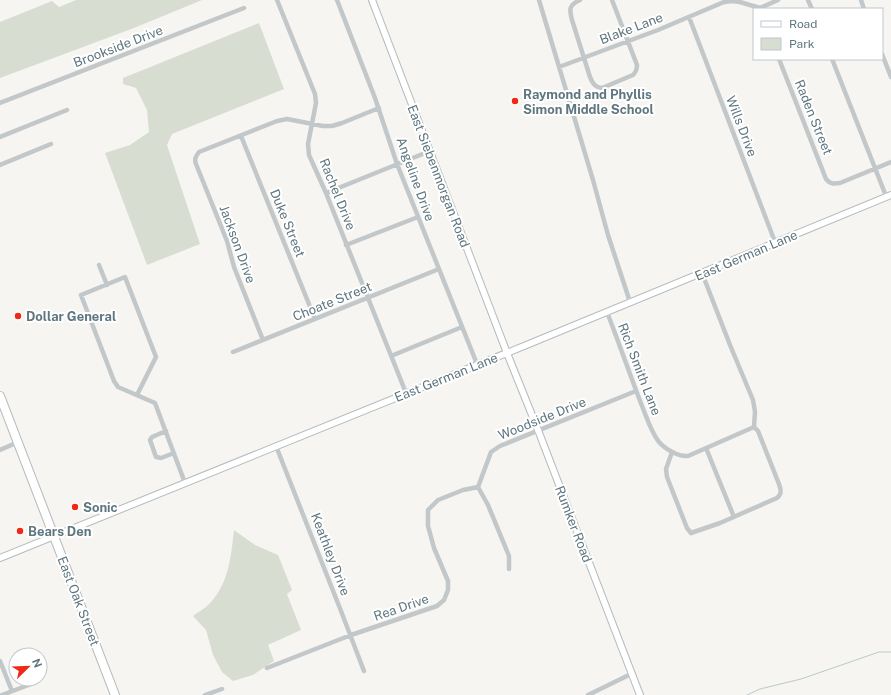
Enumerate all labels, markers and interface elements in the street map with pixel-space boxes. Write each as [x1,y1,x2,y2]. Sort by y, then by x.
legend [753,8,883,60]
street label: Blake Lane [597,10,665,47]
text: Road [789,17,817,31]
street label: Brookside Drive [71,23,165,70]
text: Park [789,37,815,51]
street label: Raden Street [792,77,835,157]
place label: Raymond and Phyllis Simon Middle School [523,87,654,117]
street label: Wills Drive [723,94,760,159]
marker: Raymond and Phyllis Simon Middle School [510,96,520,106]
street label: East Siebenmorgan Road [404,103,473,250]
street label: Angeline Drive [393,135,438,223]
street label: Rachel Drive [316,156,359,232]
street label: Duke Street [267,187,308,259]
street label: Jackson Drive [216,203,259,285]
street label: East German Lane [693,227,800,284]
street label: Choate Street [290,279,374,324]
place label: Dollar General [26,309,116,324]
marker: Dollar General [13,311,23,321]
street label: Rich Smith Lane [615,321,664,418]
street label: East German Lane [392,350,500,405]
street label: Woodside Drive [496,394,588,443]
street label: Rumker Road [552,484,595,565]
place label: Sonic [83,500,118,515]
marker: Sonic [70,502,80,512]
street label: Keathley Drive [308,511,353,598]
place label: Bears Den [28,524,91,539]
marker: Bears Den [15,526,25,536]
street label: East Oak Street [55,554,103,648]
street label: Rea Drive [372,591,431,624]
north arrow [8,647,48,687]
text: N [30,657,44,669]

